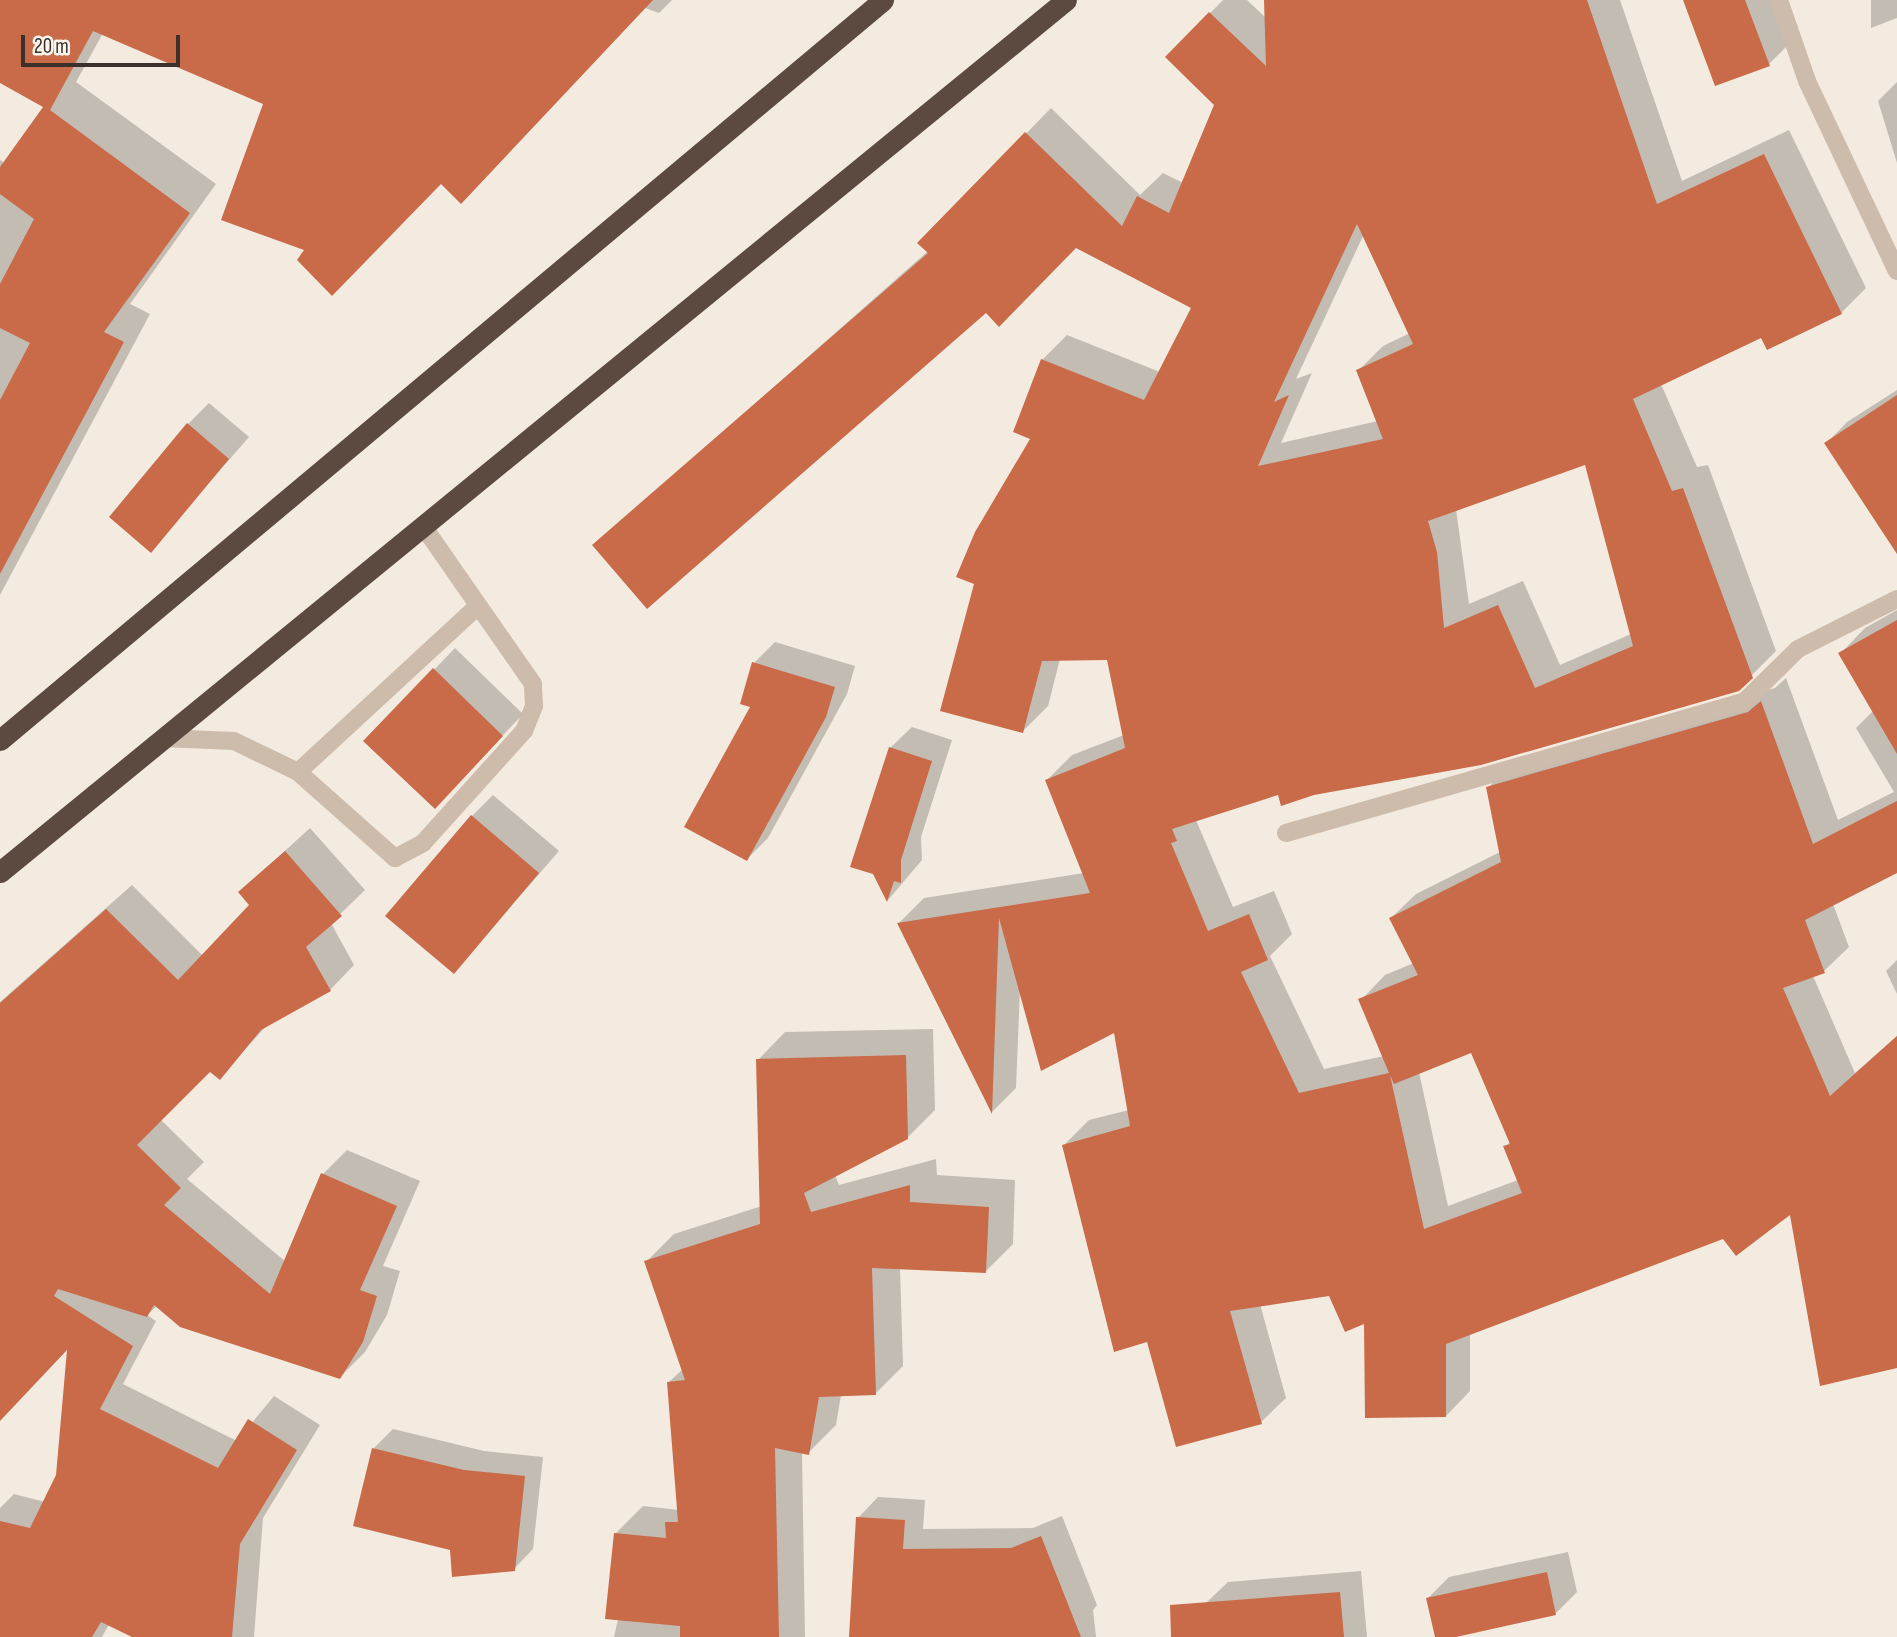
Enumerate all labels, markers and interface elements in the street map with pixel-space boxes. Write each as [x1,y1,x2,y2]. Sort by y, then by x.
scale bar [24,21,184,65]
text: 20 m [34,34,69,59]

